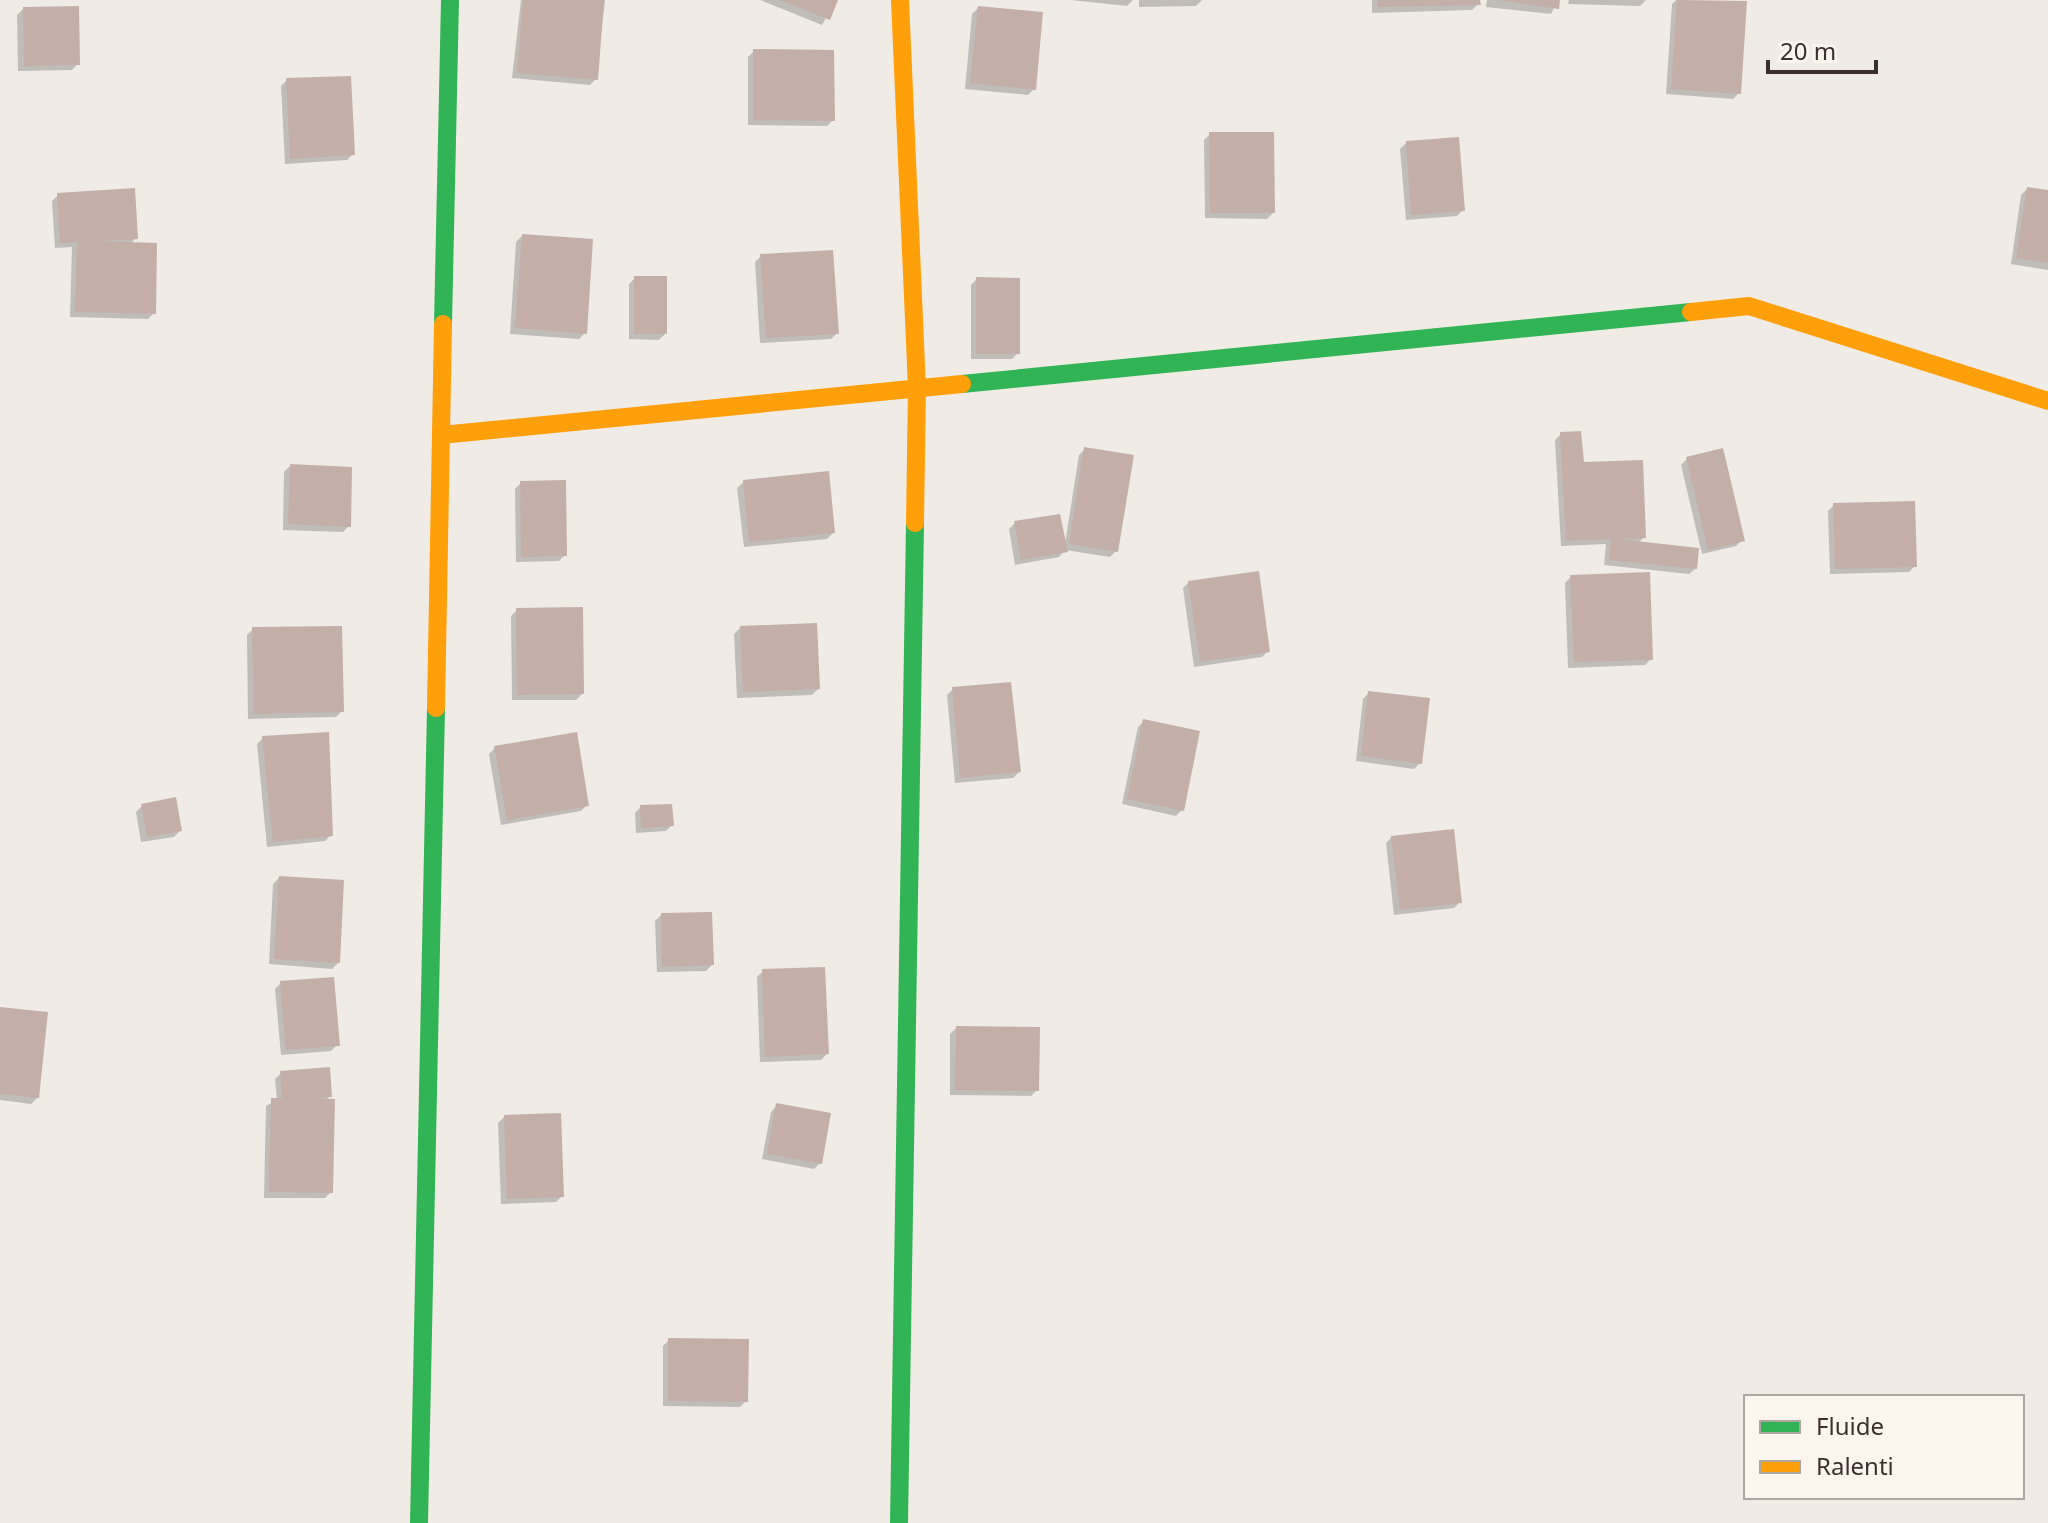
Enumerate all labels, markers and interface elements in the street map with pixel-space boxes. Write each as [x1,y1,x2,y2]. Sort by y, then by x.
scale bar [1768,24,1876,74]
text: 20 m [1780,34,1836,67]
legend [1744,1395,2024,1499]
text: Fluide [1816,1409,1884,1442]
text: Ralenti [1816,1449,1894,1482]

